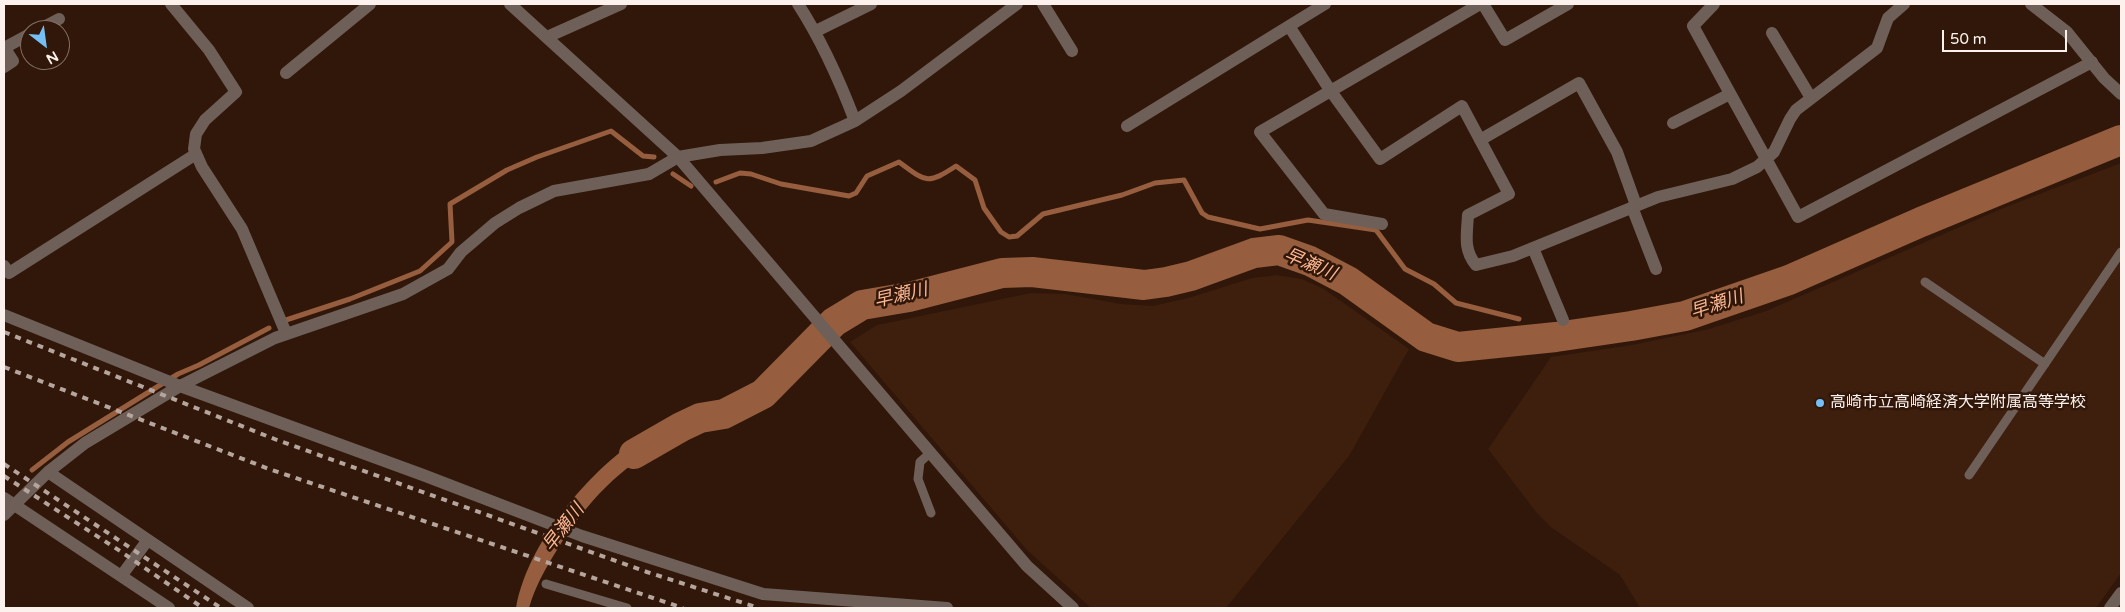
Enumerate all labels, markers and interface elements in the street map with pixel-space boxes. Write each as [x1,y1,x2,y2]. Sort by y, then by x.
north arrow [20,20,70,70]
scale bar [1945,20,2070,52]
text: 50 m [1950,30,1987,48]
text: N [43,47,61,68]
water label: 早瀬川 [1281,245,1339,285]
water label: 早瀬川 [872,279,930,313]
water label: 早瀬川 [1688,286,1746,324]
place label: 高崎市立高崎経済大学附属高等学校 [1830,393,2086,413]
marker: 高崎市立高崎経済大学附属高等学校 [1814,397,1826,409]
water label: 早瀬川 [539,500,589,556]

